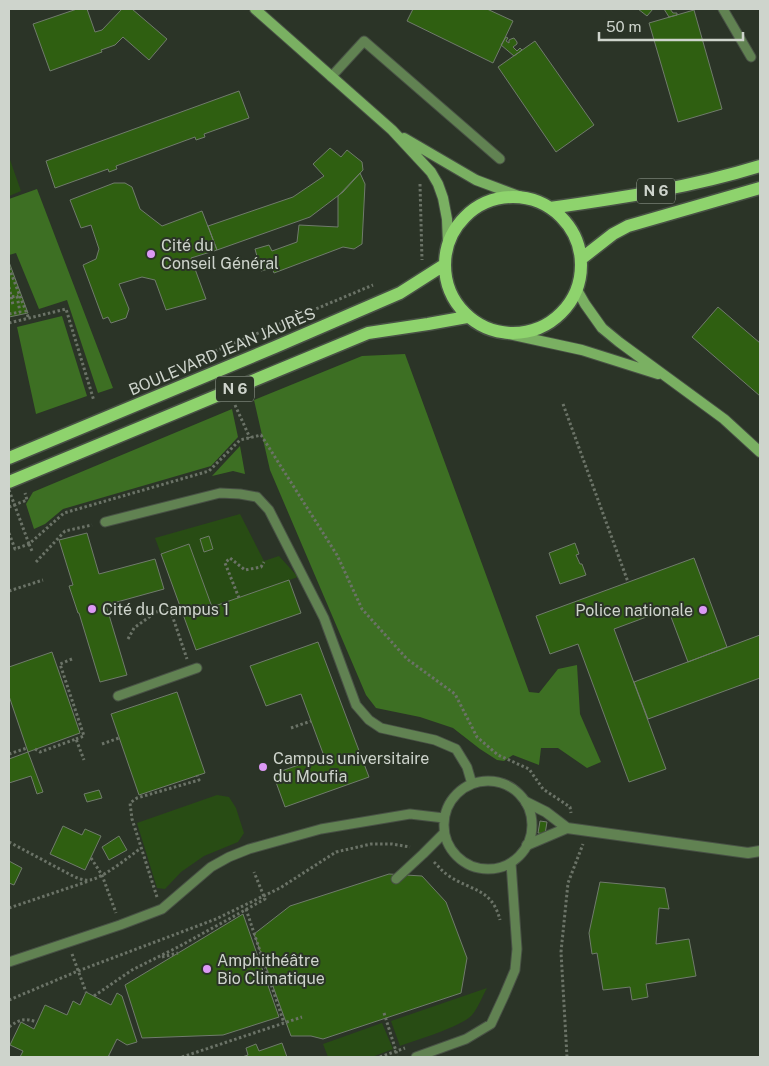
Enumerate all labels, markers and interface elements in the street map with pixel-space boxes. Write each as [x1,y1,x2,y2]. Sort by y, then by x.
scale bar [599,10,743,42]
text: 50 m [606,18,641,35]
road number: N 6 [637,178,675,204]
place label: Cité du Conseil Général [161,236,279,273]
marker: Cité du Conseil Général [145,248,157,260]
street label: BOULEVARD JEAN JAURÈS [125,302,319,400]
road number: N 6 [216,376,254,402]
place label: Cité du Campus 1 [102,600,229,619]
place label: Police nationale [575,601,693,620]
marker: Cité du Campus 1 [86,603,98,615]
marker: Police nationale [697,604,709,616]
place label: Campus universitaire du Moufia [273,749,429,786]
marker: Campus universitaire du Moufia [257,761,269,773]
place label: Amphithéâtre Bio Climatique [217,951,325,988]
marker: Amphithéâtre Bio Climatique [201,963,213,975]

